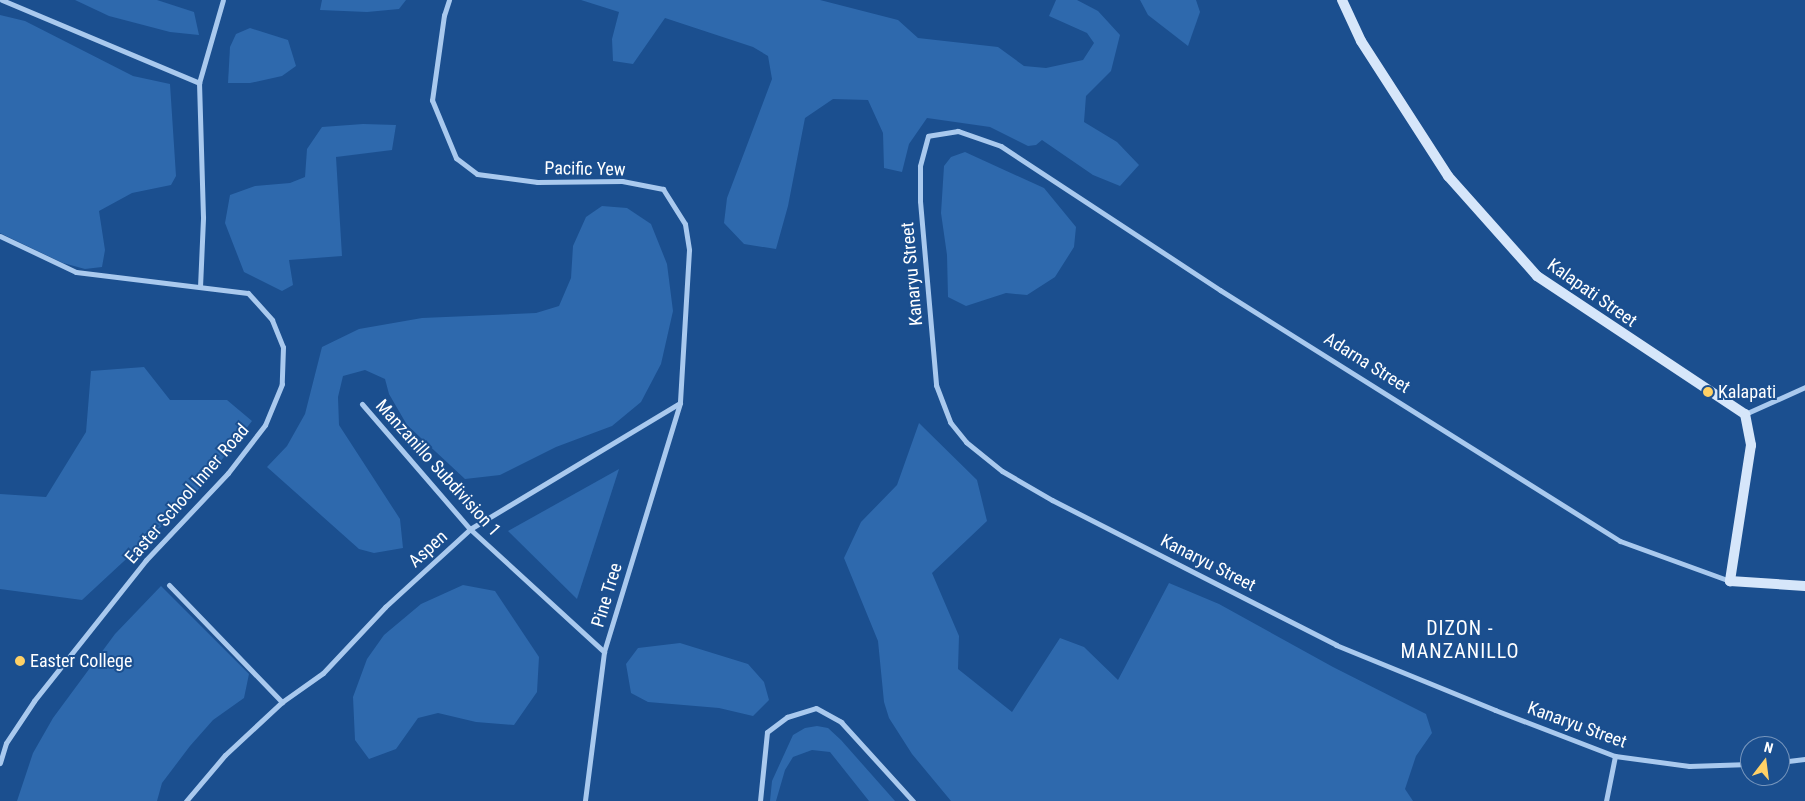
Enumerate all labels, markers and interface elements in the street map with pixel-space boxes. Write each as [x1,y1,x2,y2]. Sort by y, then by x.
street label: Pacific Yew [544,157,626,181]
street label: Kanaryu Street [897,221,927,327]
street label: Kalapati Street [1543,254,1641,332]
street label: Adarna Street [1320,328,1414,398]
place label: Kalapati [1718,381,1776,403]
marker: Kalapati [1702,386,1714,398]
street label: Manzanillo Subdivision 1 [371,395,505,541]
street label: Easter School Inner Road [120,420,254,568]
street label: Aspen [404,526,452,572]
street label: Kanaryu Street [1157,530,1259,596]
street label: Pine Tree [587,560,627,630]
district label: DIZON - MANZANILLO [1399,616,1521,663]
place label: Easter College [30,650,132,672]
marker: Easter College [14,655,26,667]
street label: Kanaryu Street [1524,697,1630,753]
north arrow [1740,736,1790,786]
text: N [1762,739,1775,756]

